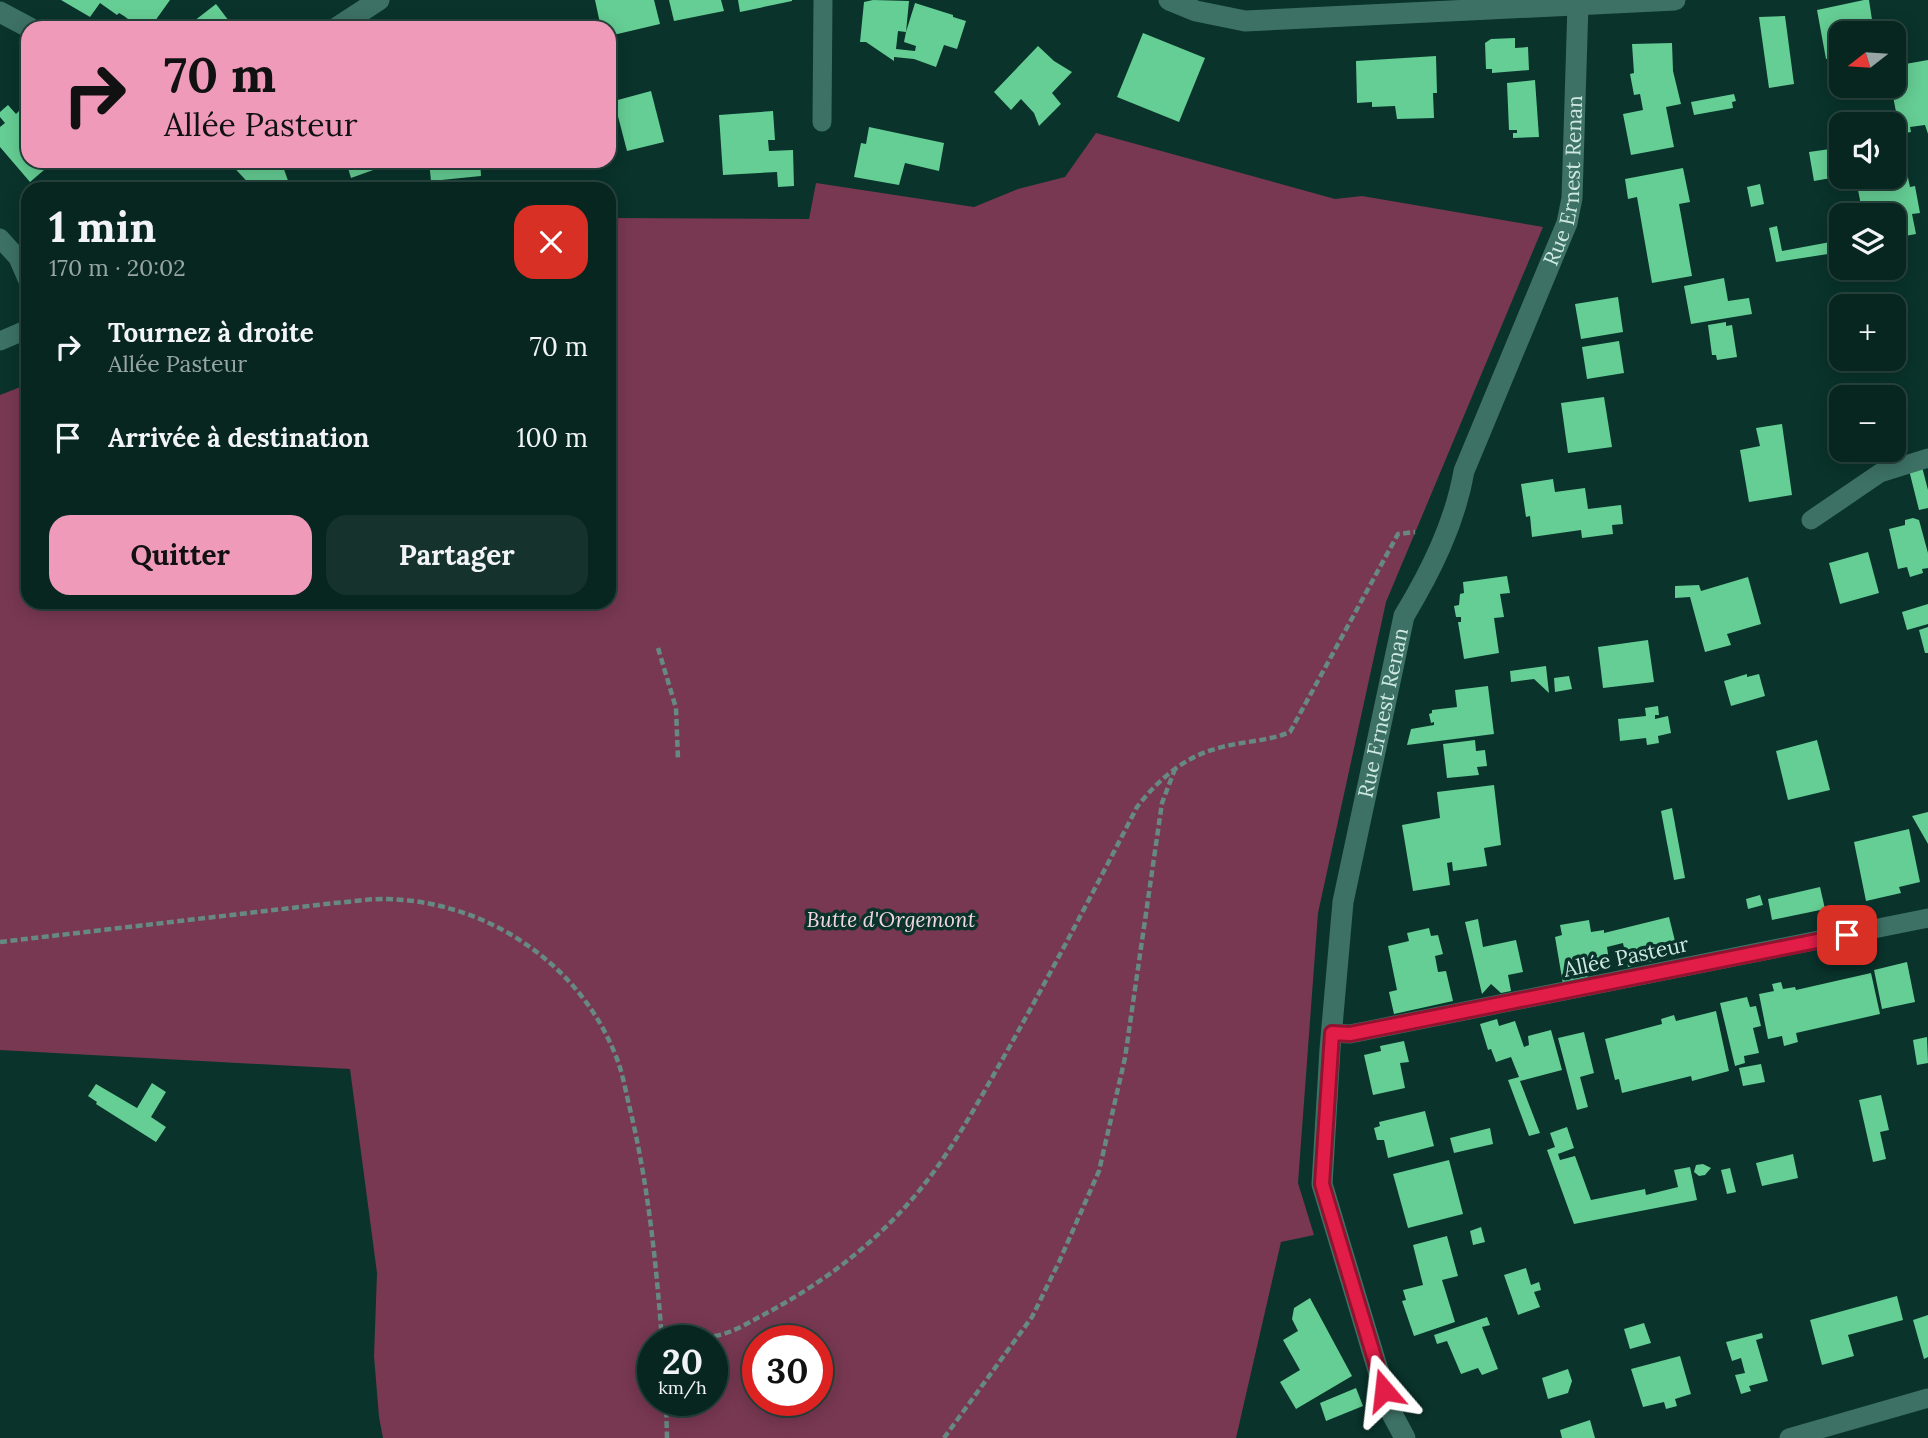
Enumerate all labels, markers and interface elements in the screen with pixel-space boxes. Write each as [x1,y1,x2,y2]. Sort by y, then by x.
north arrow [1829,21,1906,98]
map controls [1829,21,1906,462]
text: 70 m [164,43,276,105]
icon: right [49,49,140,140]
street label: Rue Ernest Renan [1537,95,1588,269]
text: Allée Pasteur [164,104,358,145]
button: sound [1829,112,1906,189]
text: 1 min [49,200,156,254]
button: layers [1829,203,1906,280]
button: close [514,205,588,279]
text: 170 m · 20:02 [49,253,186,282]
button: + [1829,294,1906,371]
text: Tournez à droite [108,316,314,349]
icon: right [49,328,87,366]
text: 70 m [530,330,588,363]
text: Allée Pasteur [108,349,247,378]
button: − [1829,385,1906,462]
icon: arrive [49,419,87,457]
text: Arrivée à destination [108,421,369,454]
text: 100 m [516,421,588,454]
button: Quitter [49,515,312,595]
button: Partager [326,515,588,595]
street label: Rue Ernest Renan [1352,625,1414,800]
pin [1817,905,1877,965]
park label: Butte d'Orgemont [806,906,976,933]
icon: arrive [1828,916,1866,954]
street label: Allée Pasteur [1560,930,1691,983]
speed limit sign: 30 [742,1325,833,1416]
text: 20 [662,1339,703,1384]
position arrow [1347,1353,1421,1427]
text: km/h [658,1376,707,1399]

